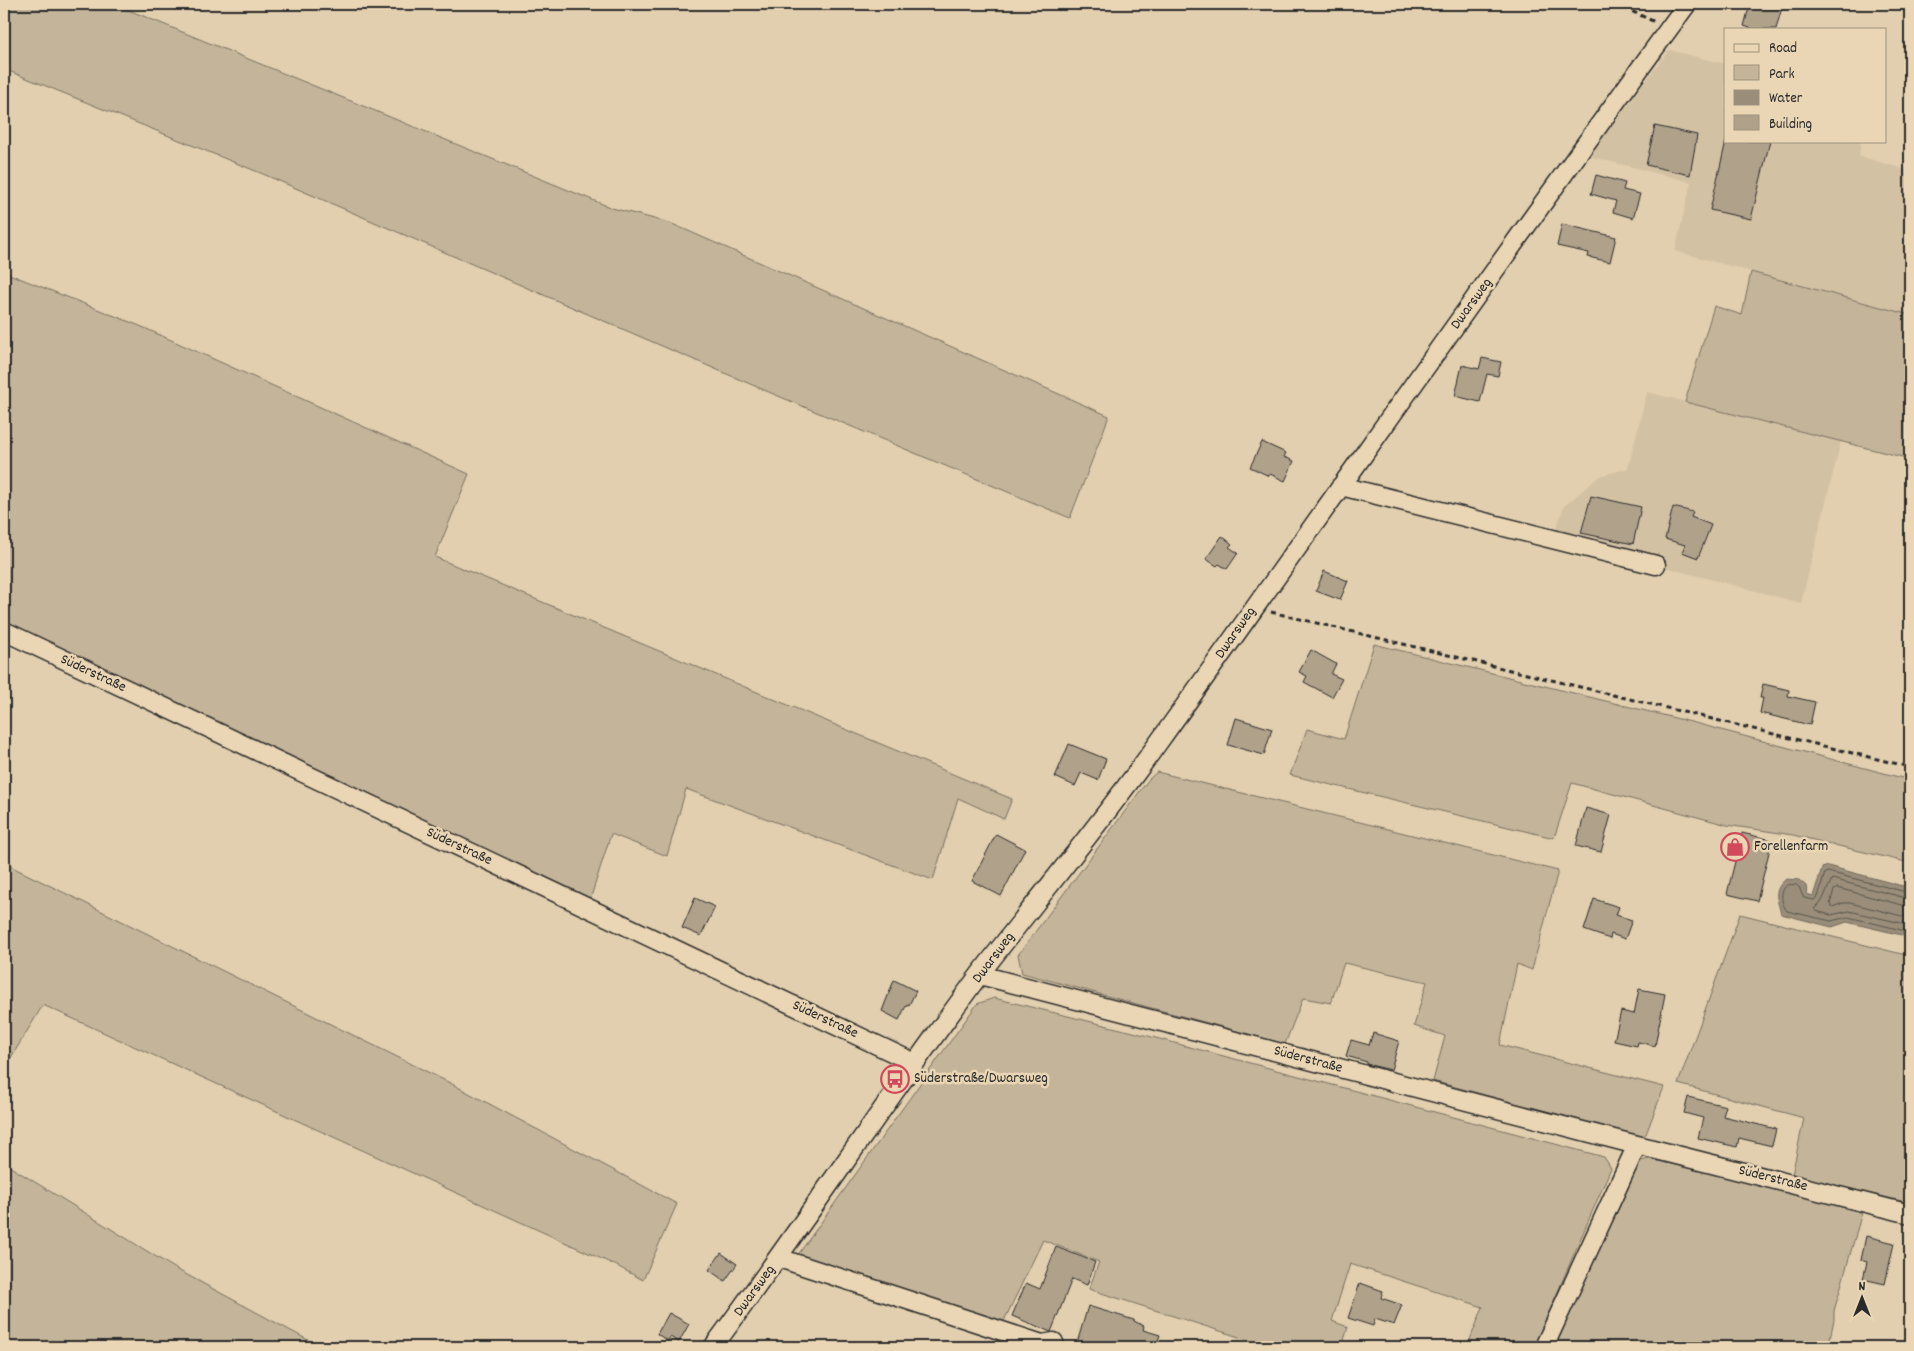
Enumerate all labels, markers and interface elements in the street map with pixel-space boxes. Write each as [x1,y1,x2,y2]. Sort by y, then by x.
legend [1724,28,1886,142]
text: Road [1769,38,1797,60]
text: Park [1769,64,1795,86]
text: Water [1769,88,1803,110]
text: Building [1769,114,1812,136]
street label: Dwarsweg [1446,274,1498,334]
street label: Dwarsweg [1210,602,1262,664]
street label: Süderstraße [56,649,130,699]
street label: Süderstraße [422,822,496,872]
shop icon: Forellenfarm [1720,832,1750,862]
place label: Forellenfarm [1754,836,1828,858]
street label: Dwarsweg [967,928,1021,988]
street label: Süderstraße [788,995,862,1045]
street label: Süderstraße [1271,1040,1345,1080]
bus stop icon: Süderstraße/Dwarsweg [880,1064,910,1094]
place label: Süderstraße/Dwarsweg [914,1068,1048,1090]
street label: Süderstraße [1736,1160,1810,1198]
street label: Dwarsweg [729,1261,781,1321]
north arrow [1836,1274,1886,1324]
text: N [1859,1277,1866,1297]

